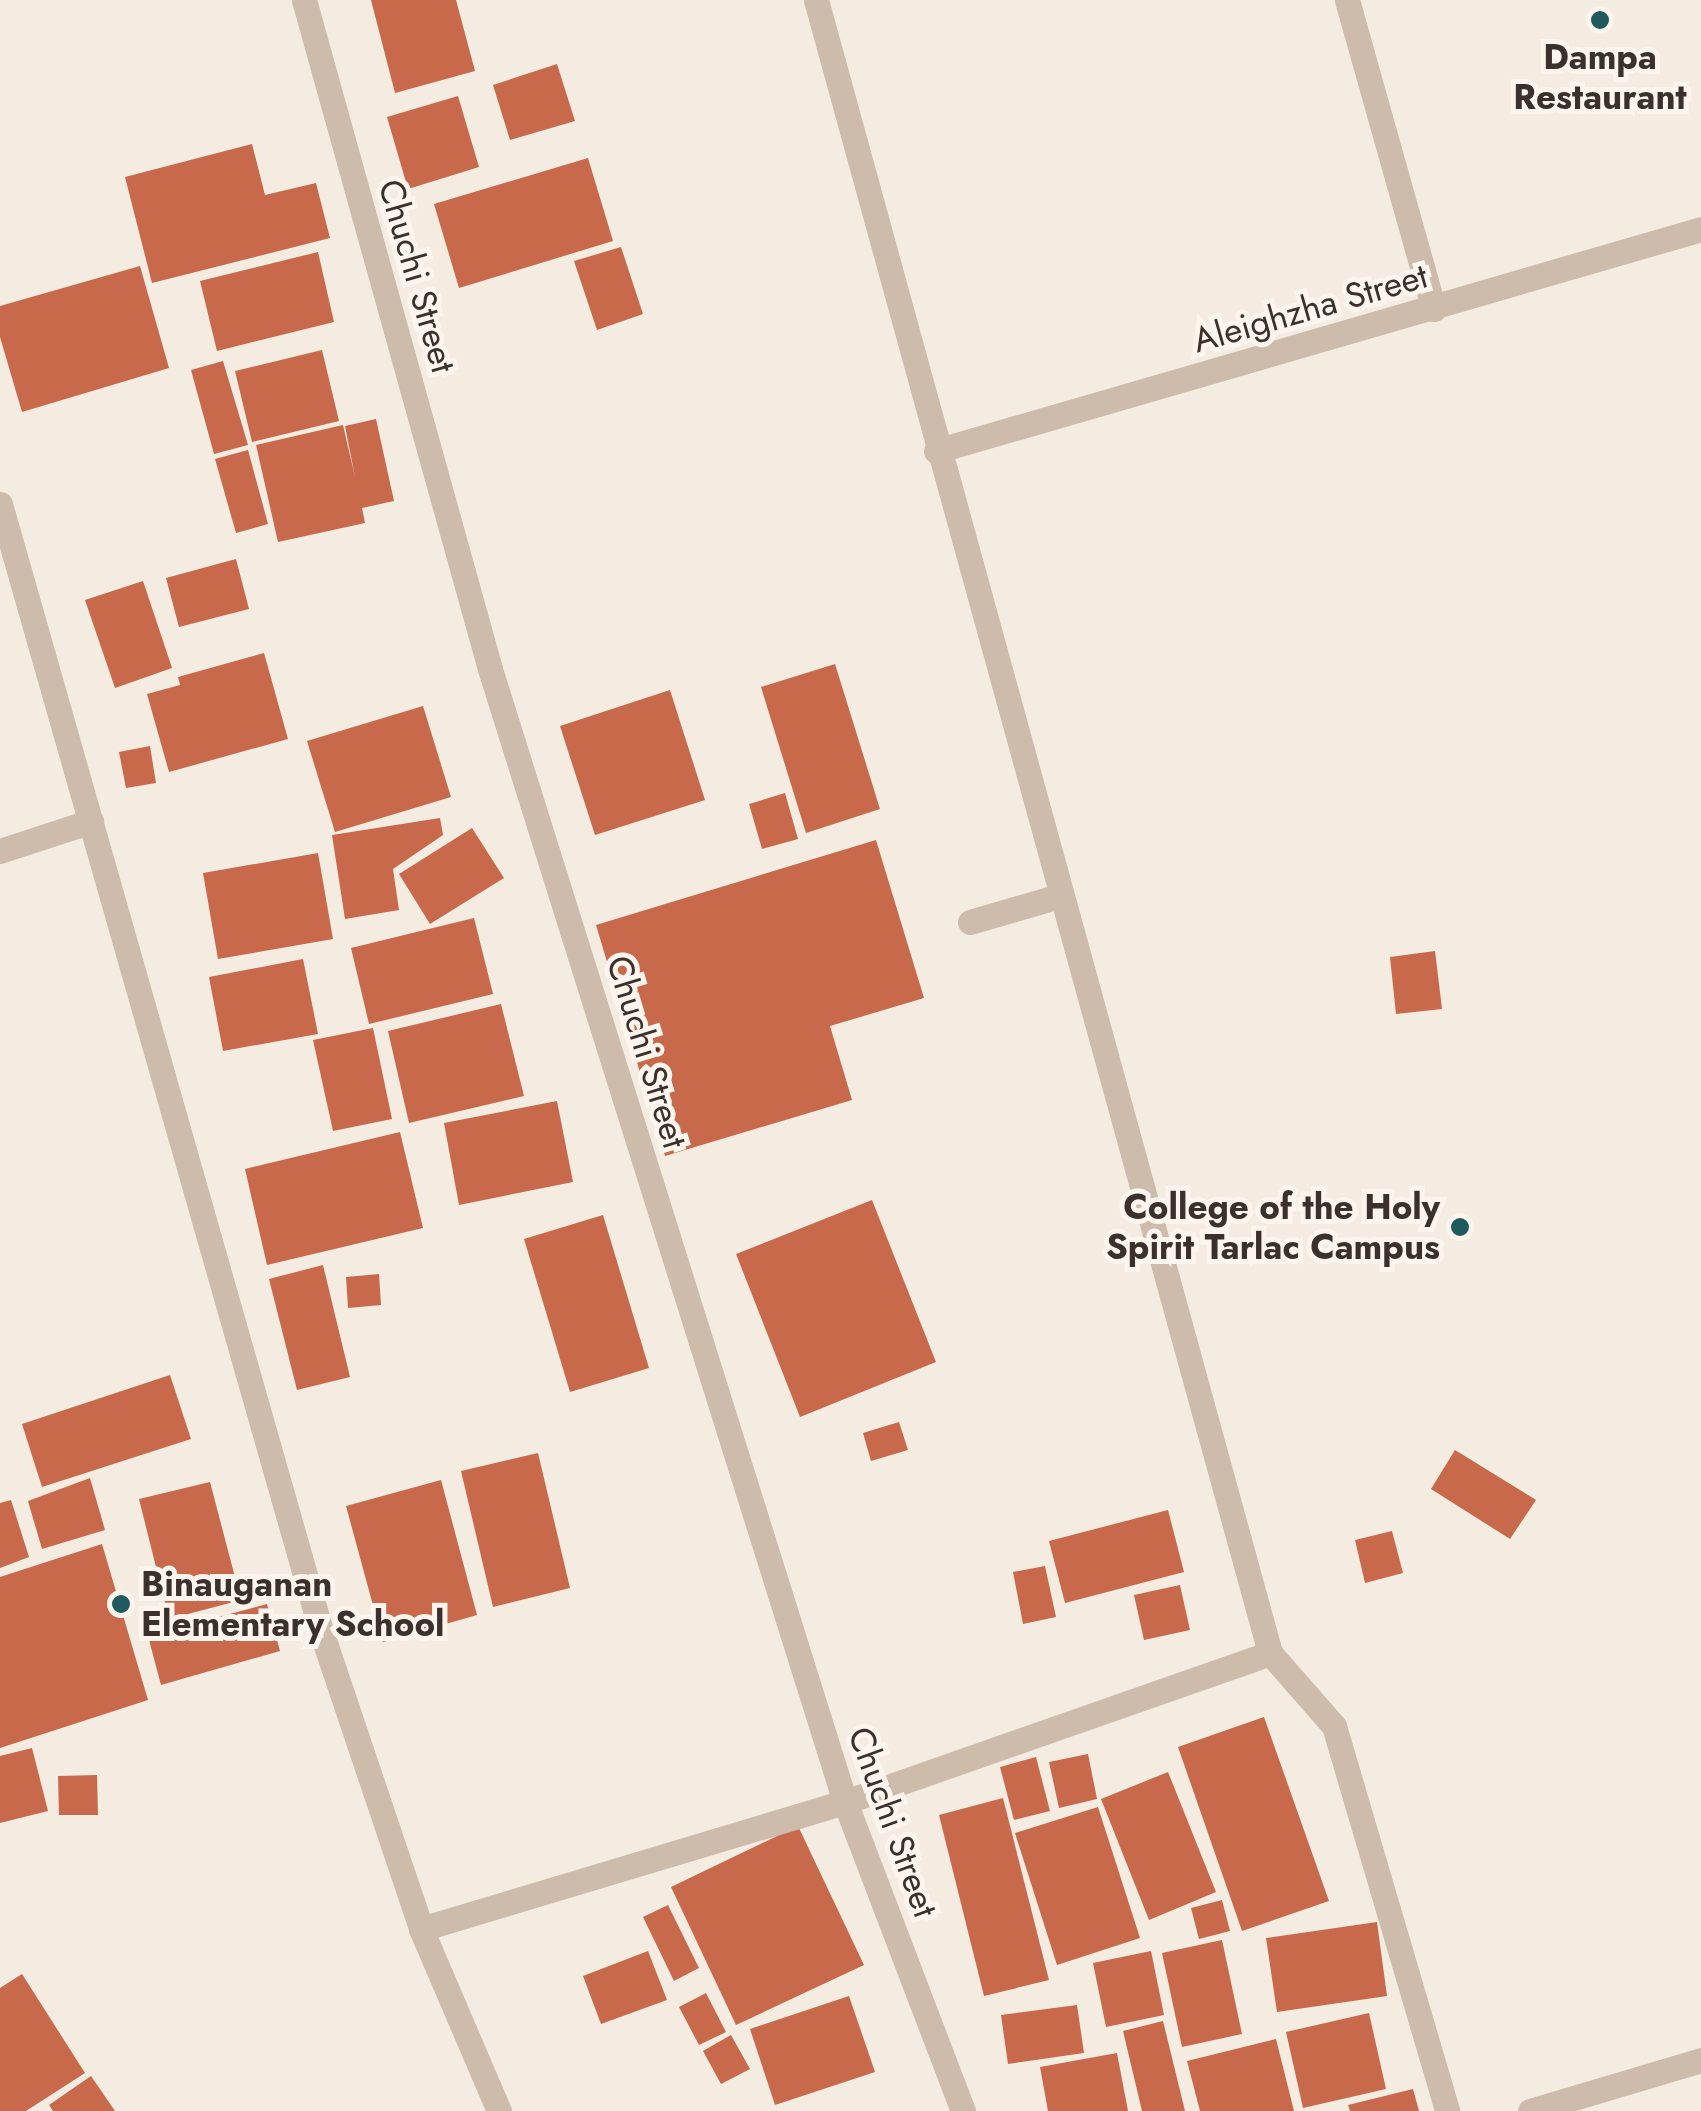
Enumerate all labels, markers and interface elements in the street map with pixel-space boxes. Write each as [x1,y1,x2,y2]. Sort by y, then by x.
marker: Dampa Restaurant [1589,9,1611,31]
place label: Dampa Restaurant [1513,36,1687,118]
street label: Chuchi Street [369,175,465,377]
street label: Aleighzha Street [1188,254,1432,362]
street label: Chuchi Street [598,951,696,1153]
place label: College of the Holy Spirit Tarlac Campus [1106,1186,1440,1268]
marker: College of the Holy Spirit Tarlac Campus [1449,1216,1471,1238]
place label: Binauganan Elementary School [141,1563,444,1645]
marker: Binauganan Elementary School [110,1593,132,1615]
street label: Chuchi Street [839,1721,947,1923]

